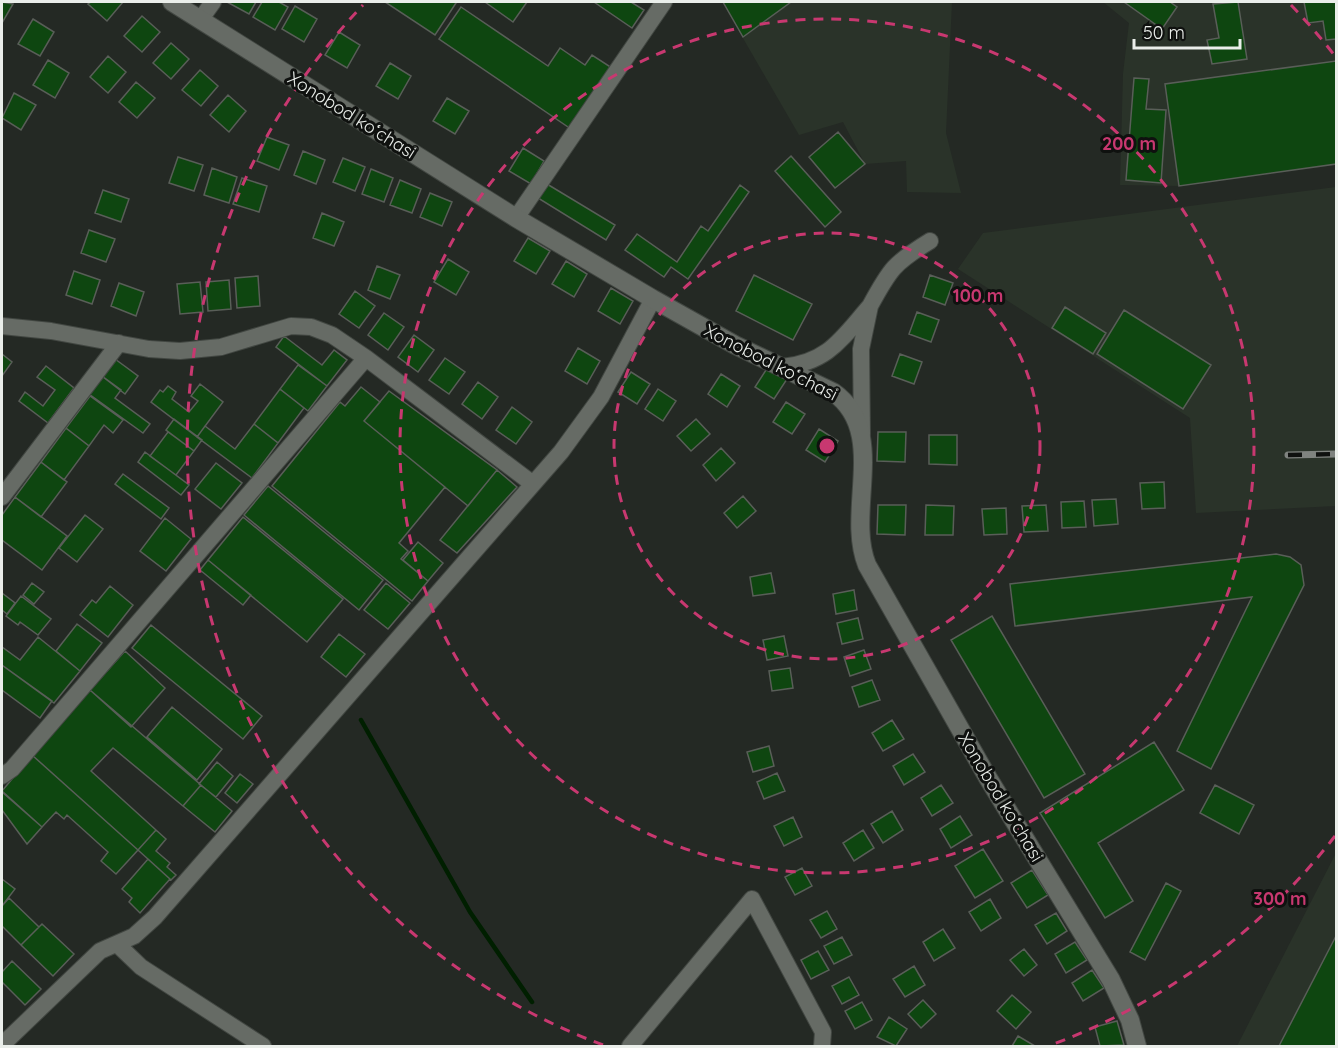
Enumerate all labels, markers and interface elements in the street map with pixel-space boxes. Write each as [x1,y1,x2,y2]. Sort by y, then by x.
scale bar [1134,12,1240,50]
text: 50 m [1143,21,1185,44]
street label: Xonobod koʻchasi [284,66,420,164]
text: 200 m [1102,132,1156,155]
text: 100 m [953,284,1003,307]
street label: Xonobod koʻchasi [700,318,842,406]
centre of rings [817,436,837,456]
street label: Xonobod koʻchasi [953,728,1049,866]
text: 300 m [1253,887,1307,910]

